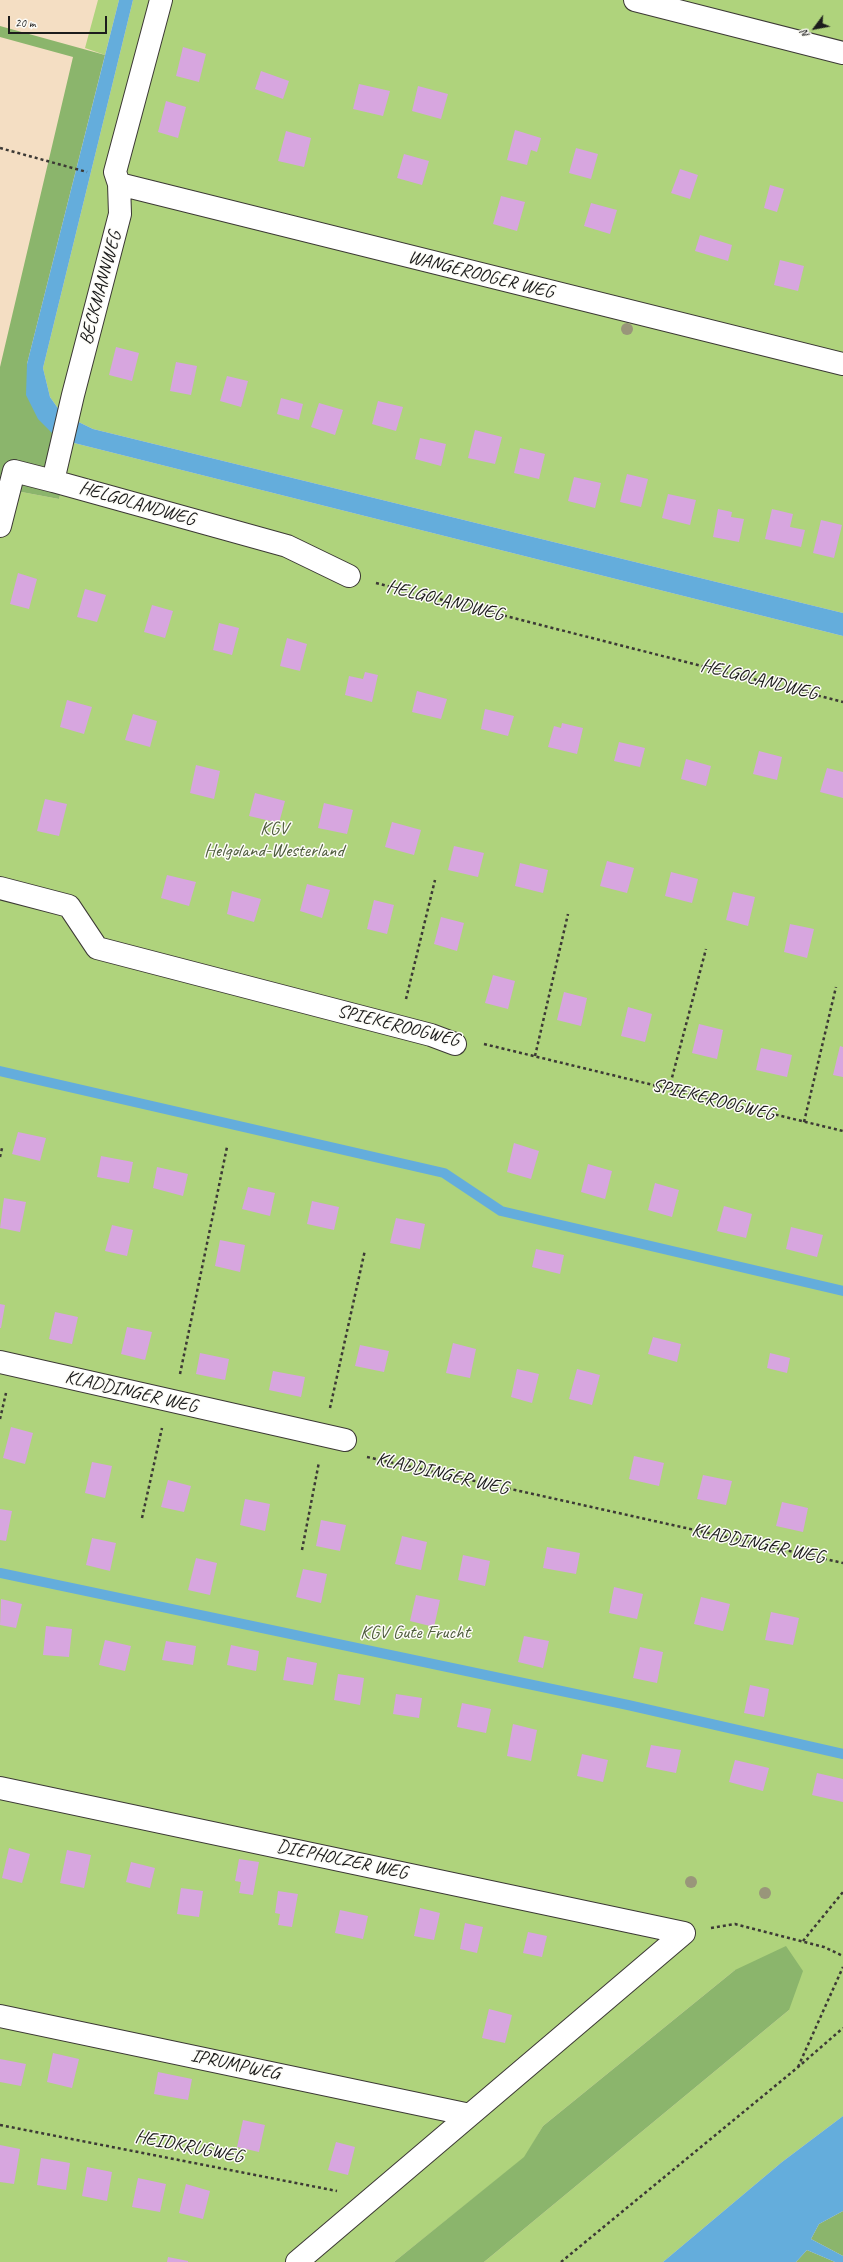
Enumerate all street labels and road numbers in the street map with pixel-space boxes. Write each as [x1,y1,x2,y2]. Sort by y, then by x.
street label: BECKMANNWEG [75,229,127,347]
street label: WANGEROOGER WEG [406,246,556,304]
street label: HELGOLANDWEG [76,477,198,531]
street label: HELGOLANDWEG [384,575,506,627]
street label: HELGOLANDWEG [698,654,820,706]
street label: SPIEKEROOGWEG [335,1000,461,1052]
street label: SPIEKEROOGWEG [650,1074,776,1126]
street label: KLADDINGER WEG [63,1366,199,1418]
street label: KLADDINGER WEG [374,1448,510,1500]
street label: KLADDINGER WEG [690,1519,826,1569]
street label: DIEPHOLZER WEG [275,1835,409,1885]
street label: IPRUMPWEG [189,2044,281,2086]
street label: HEIDKRUGWEG [133,2125,245,2169]

